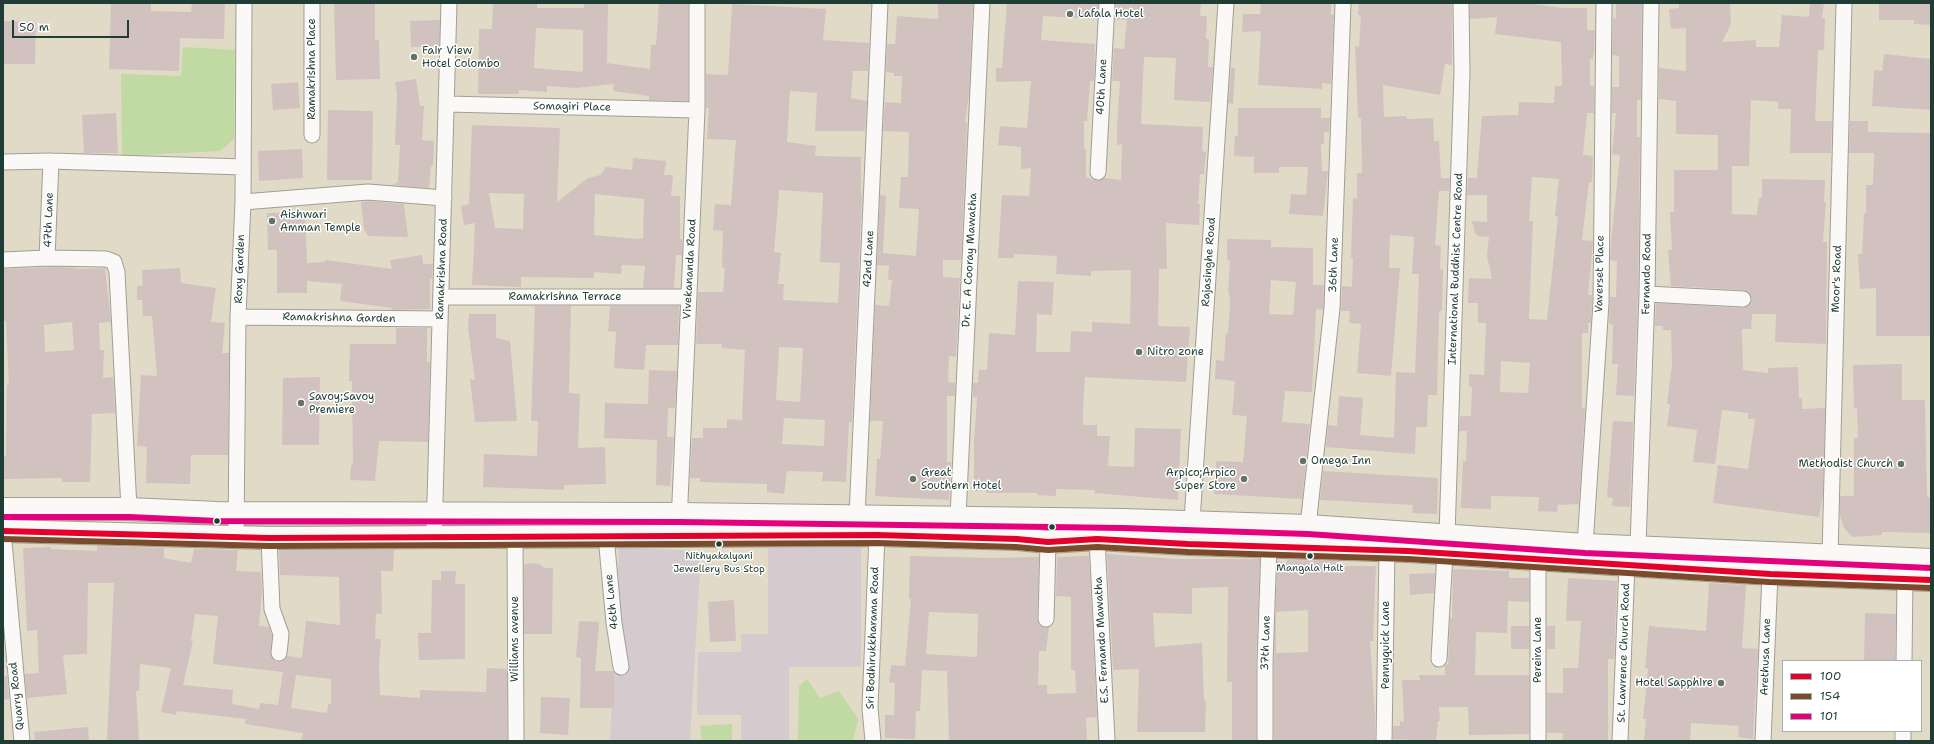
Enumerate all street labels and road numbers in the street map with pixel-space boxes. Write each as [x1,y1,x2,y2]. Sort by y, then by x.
street label: Ramakrishna Place [305,18,319,120]
street label: 40th Lane [1094,59,1110,115]
street label: Somagiri Place [533,100,611,114]
street label: International Buddhist Centre Road [1446,173,1466,365]
street label: 47th Lane [41,192,57,248]
street label: Dr. E. A Cooray Mawatha [960,192,980,328]
street label: Rajasinghe Road [1199,217,1219,307]
street label: Ramakrishna Road [434,218,450,320]
street label: Vivekananda Road [681,218,699,320]
street label: 42nd Lane [861,230,877,288]
street label: Fernando Road [1640,233,1654,315]
street label: Roxy Garden [232,234,248,304]
street label: Vaverset Place [1593,235,1607,313]
street label: 36th Lane [1326,237,1342,293]
street label: Moor's Road [1829,245,1845,313]
street label: Ramakrishna Terrace [509,290,621,304]
street label: Ramakrishna Garden [282,310,396,326]
street label: Sri Bodhirukkharama Road [864,566,882,710]
street label: 46th Lane [603,574,621,630]
street label: E.S. Fernando Mawatha [1092,576,1112,704]
street label: St. Lawrence Church Road [1615,583,1633,723]
street label: Williams avenue [508,596,522,682]
street label: Pennyquick Lane [1379,601,1393,689]
street label: 37th Lane [1258,615,1274,671]
street label: Pereira Lane [1531,617,1545,683]
street label: Arethusa Lane [1758,618,1774,696]
street label: Quarry Road [7,661,27,731]

